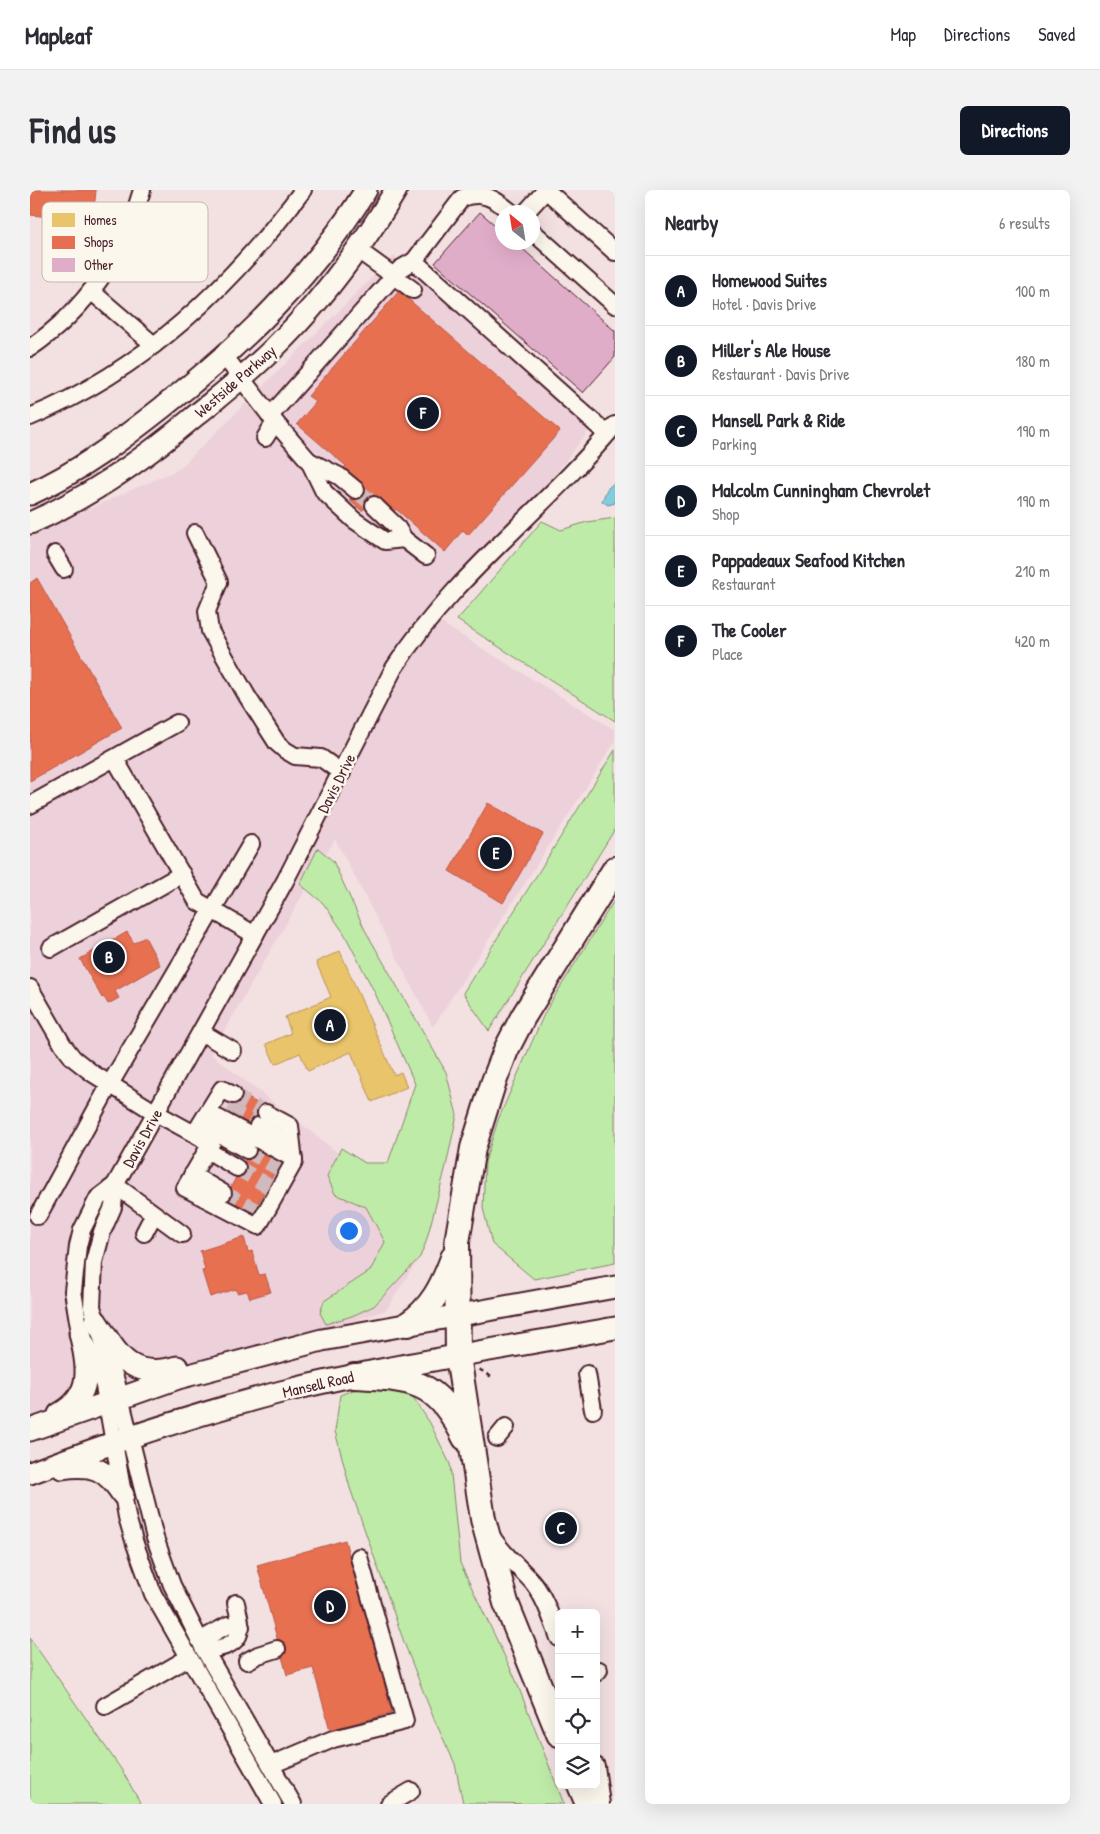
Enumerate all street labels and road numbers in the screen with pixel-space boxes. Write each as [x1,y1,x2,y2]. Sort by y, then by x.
street label: Westside Parkway [190,339,281,422]
street label: Davis Drive [312,749,361,816]
street label: Davis Drive [117,1104,167,1171]
street label: Mansell Road [280,1365,356,1403]

